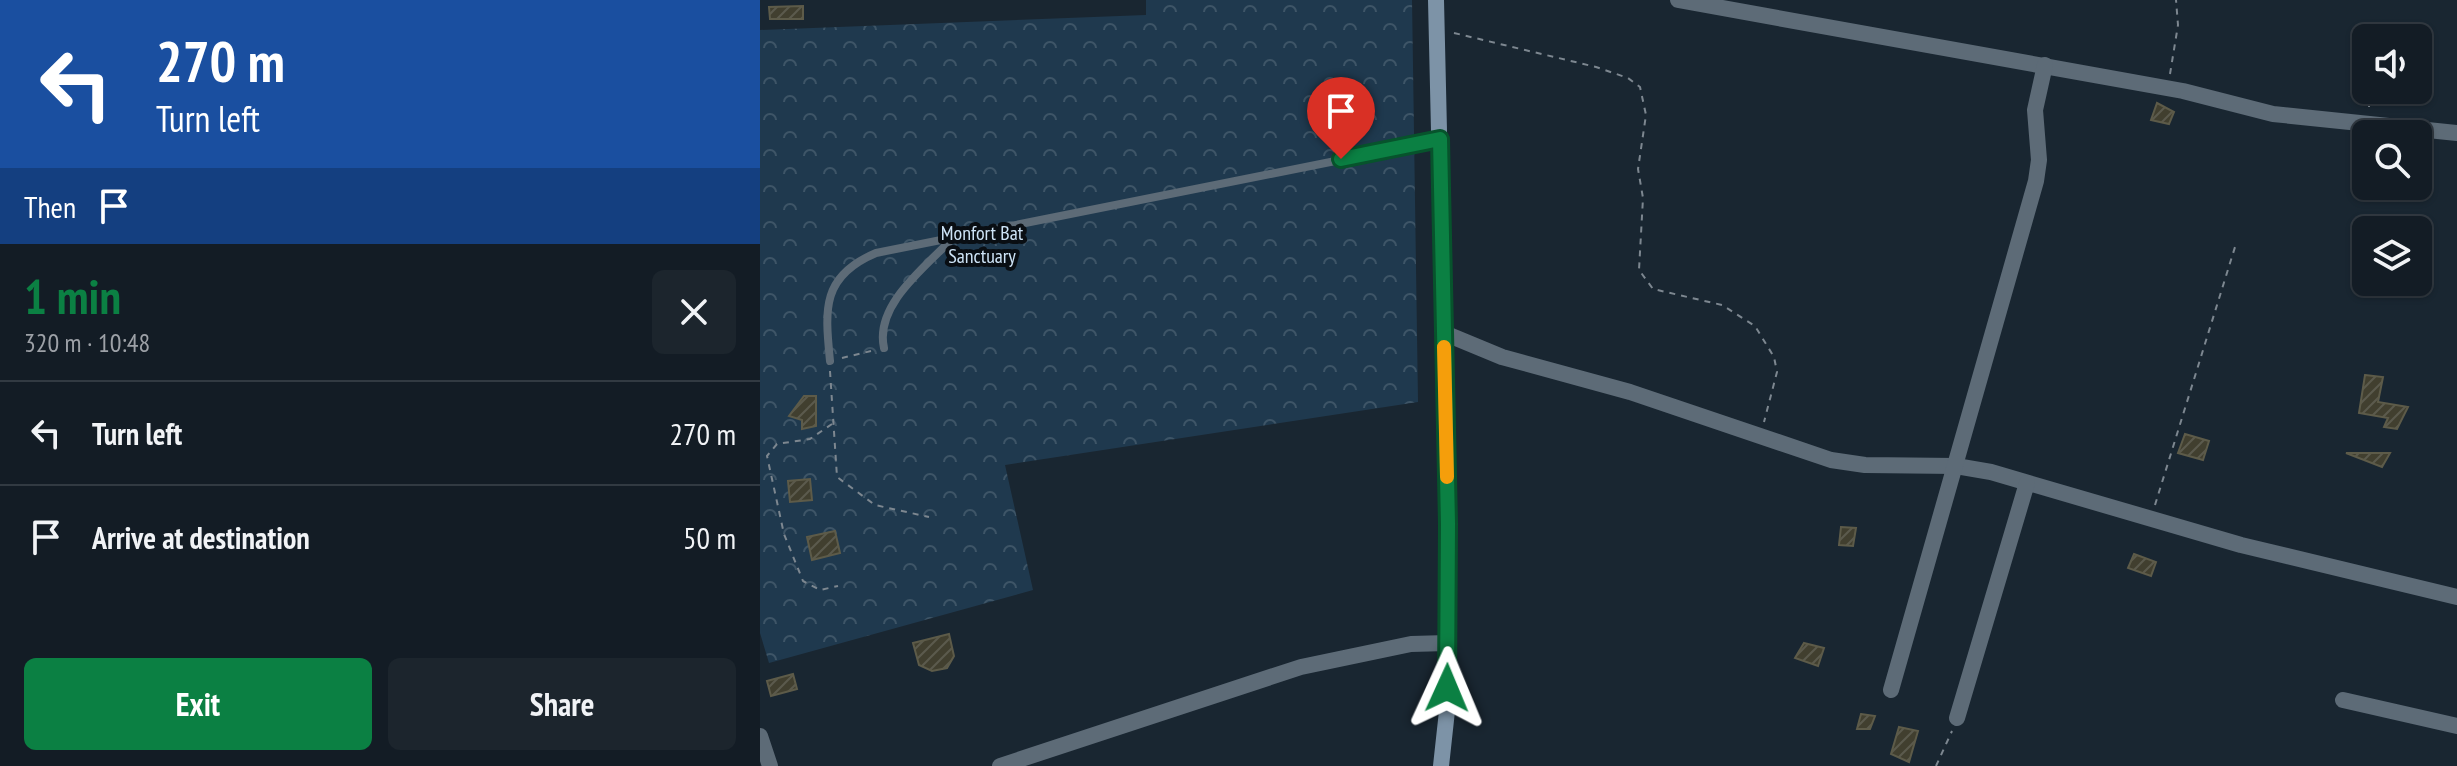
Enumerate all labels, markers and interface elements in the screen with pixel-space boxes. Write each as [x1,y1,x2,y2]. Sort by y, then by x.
map controls [2352,24,2432,296]
button: sound [2352,24,2432,104]
text: 270 m [156,25,285,97]
icon: left [24,32,128,136]
pin [1307,77,1375,159]
icon: arrive [1319,89,1363,133]
text: Turn left [156,95,260,142]
button: search [2352,120,2432,200]
icon: arrive [92,184,136,228]
text: Then [24,187,76,226]
button: layers [2352,216,2432,296]
park label: Monfort Bat Sanctuary [941,220,1024,269]
text: 1 min [24,265,121,327]
button: close [652,270,736,354]
text: 320 m · 10:48 [24,326,150,359]
icon: left [24,411,68,455]
text: Turn left [92,414,182,453]
text: 270 m [670,414,736,453]
icon: arrive [24,515,68,559]
text: Arrive at destination [92,518,310,557]
text: 50 m [683,518,736,557]
position arrow [1405,646,1489,730]
button: Exit [24,658,372,750]
button: Share [388,658,736,750]

